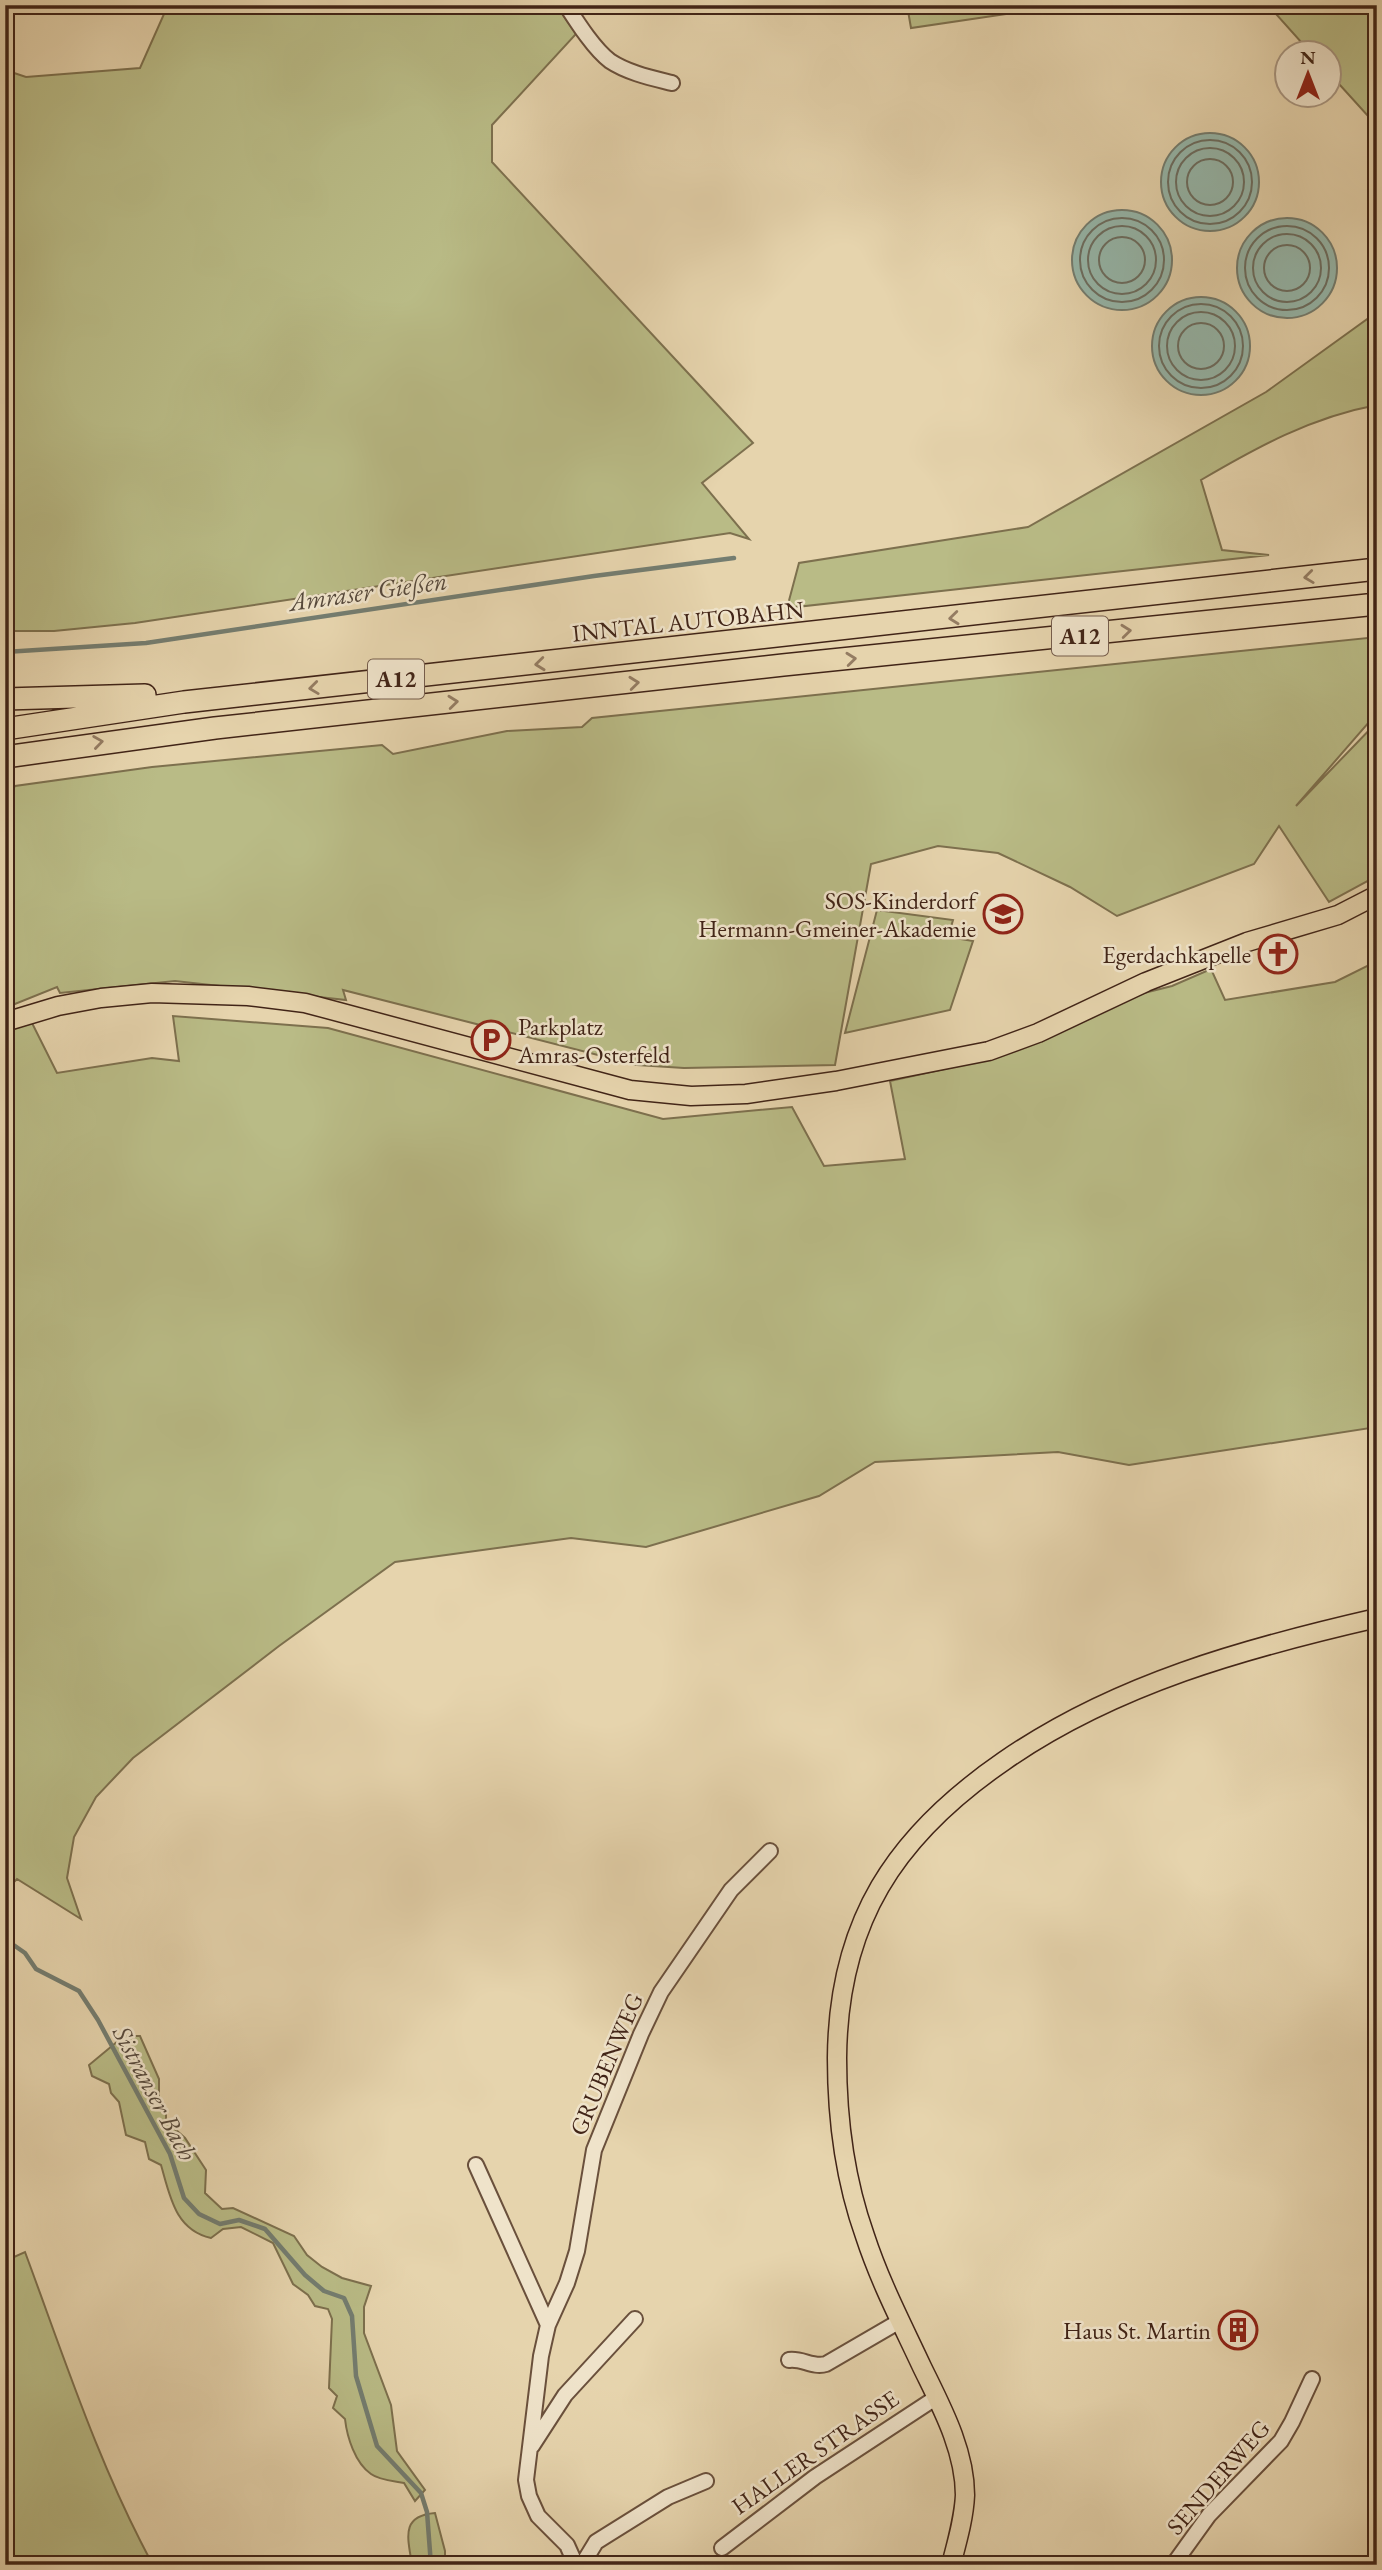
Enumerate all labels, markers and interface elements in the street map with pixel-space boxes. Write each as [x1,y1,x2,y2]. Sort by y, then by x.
north arrow [1274,38,1344,108]
text: N [1300,45,1316,70]
water label: Amraser Gießen [285,563,449,619]
one-way arrow [1303,569,1315,584]
street label: INNTAL AUTOBAHN [571,593,805,649]
one-way arrow [948,610,960,625]
road number: A12 [1052,616,1108,656]
one-way arrow [1121,624,1132,639]
one-way arrow [845,651,857,666]
one-way arrow [534,656,546,671]
road number: A12 [368,660,424,698]
one-way arrow [629,676,640,691]
one-way arrow [308,680,320,695]
one-way arrow [448,695,459,710]
one-way arrow [92,735,103,750]
place label: SOS-Kinderdorf Hermann-Gmeiner-Akademie [698,885,979,944]
school or university icon: SOS-Kinderdorf Hermann-Gmeiner-Akademie [982,893,1024,935]
church icon: Egerdachkapelle [1257,933,1299,975]
place label: Egerdachkapelle [1102,939,1251,970]
place label: Parkplatz Amras-Osterfeld [517,1011,671,1070]
parking icon: Parkplatz Amras-Osterfeld [470,1019,512,1061]
street label: GRUBENWEG [562,1988,650,2140]
water label: Sistranser Bach [105,2019,205,2167]
building icon: Haus St. Martin [1217,2309,1259,2351]
place label: Haus St. Martin [1063,2315,1211,2346]
street label: HALLER STRASSE [725,2383,905,2521]
street label: SENDERWEG [1159,2413,1277,2541]

